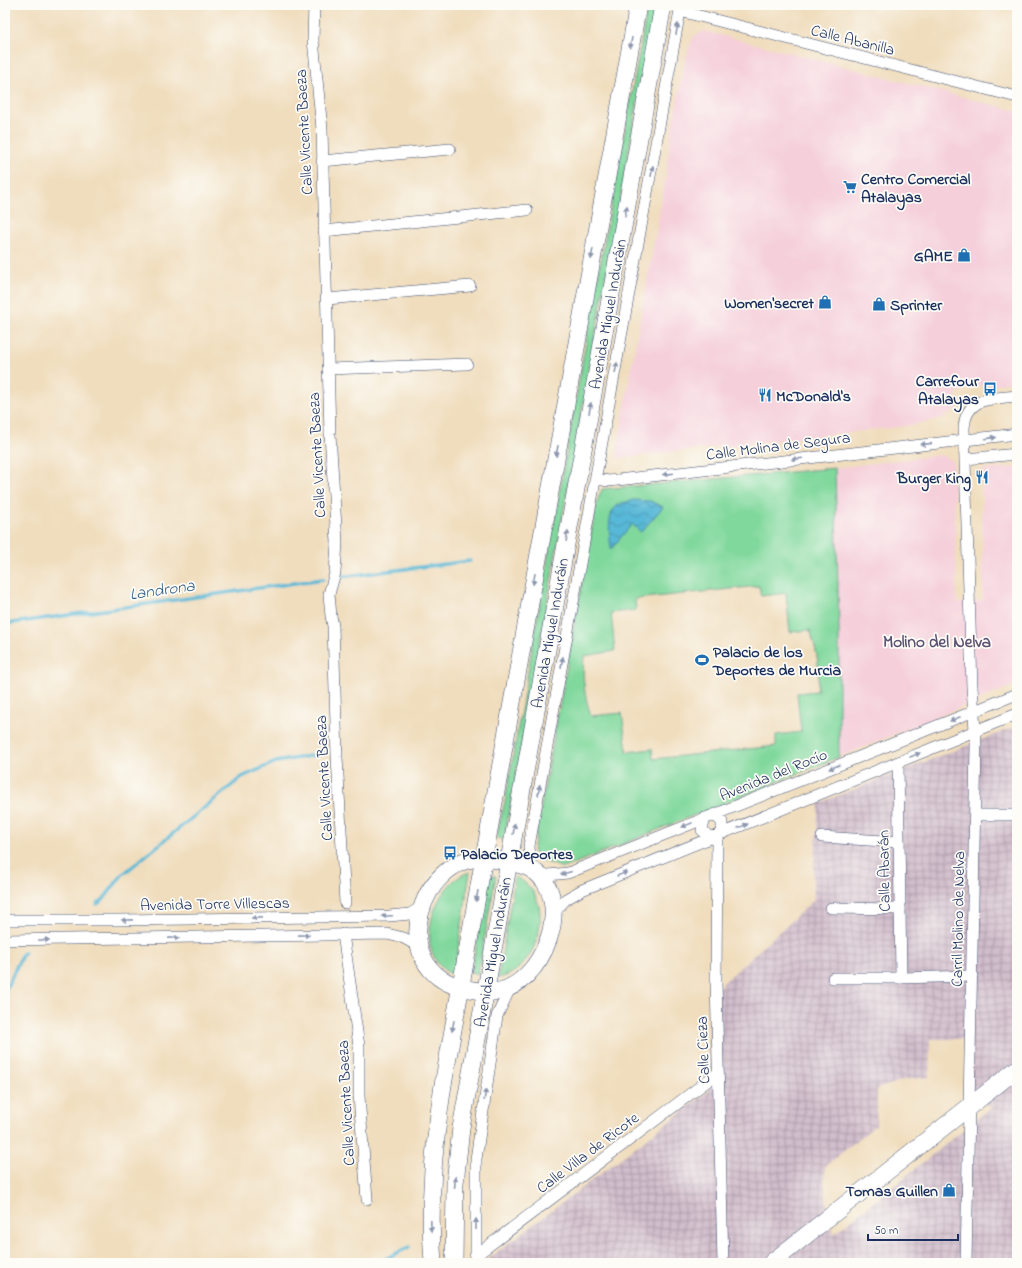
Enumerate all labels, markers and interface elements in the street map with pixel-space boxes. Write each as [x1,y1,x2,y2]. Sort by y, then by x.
street label: Calle Abanilla [808,19,897,63]
one-way arrow [674,23,680,35]
one-way arrow [627,37,633,49]
street label: Calle Vicente Baeza [290,68,320,195]
one-way arrow [649,165,655,177]
place label: Centro Comercial Atalayas [861,168,971,211]
supermarket icon: Centro Comercial Atalayas [842,179,858,195]
one-way arrow [623,205,629,217]
street label: Avenida Miguel Induráin [584,237,634,391]
place label: GAME [914,245,953,269]
shop icon: GAME [956,247,972,263]
one-way arrow [589,248,595,260]
place label: Women'secret [724,292,815,316]
shop icon: Women'secret [817,294,833,310]
place label: Sprinter [890,294,943,318]
shop icon: Sprinter [871,296,887,312]
one-way arrow [613,362,619,374]
place label: Carrefour Atalayas [916,370,980,413]
bus stop icon: Carrefour Atalayas [982,381,998,397]
place label: McDonald's [776,385,851,409]
restaurant icon: McDonald's [757,387,773,403]
street label: Calle Vicente Baeza [303,391,333,518]
one-way arrow [588,402,594,414]
street label: Calle Molina de Segura [705,426,852,468]
one-way arrow [985,434,997,441]
one-way arrow [920,441,932,448]
one-way arrow [554,445,560,457]
one-way arrow [791,456,803,462]
place label: Burger King [896,467,971,492]
restaurant icon: Burger King [974,469,990,485]
one-way arrow [662,471,674,477]
one-way arrow [564,529,570,542]
street label: Avenida Miguel Induráin [526,556,576,710]
water label: Landrona [128,573,197,607]
one-way arrow [531,573,537,585]
district label: Molino del Nelva [883,630,991,655]
place label: Palacio de los Deportes de Murcia [712,641,842,683]
sports icon: Palacio de los Deportes de Murcia [694,652,710,668]
one-way arrow [560,656,566,668]
street label: Calle Vicente Baeza [310,714,340,841]
one-way arrow [949,716,960,722]
street label: Avenida del Rocío [716,743,831,808]
one-way arrow [910,752,922,758]
one-way arrow [827,765,839,771]
one-way arrow [536,784,542,796]
one-way arrow [737,822,749,828]
one-way arrow [511,823,517,835]
one-way arrow [680,823,692,829]
street label: Calle Abarán [872,830,898,912]
place label: Palacio Deportes [461,843,573,867]
bus stop icon: Palacio Deportes [442,845,458,861]
street label: Carril Molino de Nelva [946,851,972,987]
one-way arrow [560,870,572,876]
one-way arrow [617,870,629,876]
street label: Avenida Miguel Induráin [469,875,519,1029]
one-way arrow [474,890,480,902]
street label: Avenida Torre Villescas [140,892,290,918]
one-way arrow [380,913,393,919]
one-way arrow [250,915,263,921]
one-way arrow [120,917,133,923]
one-way arrow [298,932,311,938]
one-way arrow [168,935,181,941]
one-way arrow [38,937,51,943]
street label: Calle Cieza [691,1015,717,1084]
one-way arrow [450,1019,456,1032]
street label: Calle Vicente Baeza [332,1039,362,1166]
one-way arrow [482,1089,488,1101]
street label: Calle Villa de Ricote [532,1106,645,1200]
one-way arrow [452,1176,458,1188]
place label: Tomas Guillen [846,1180,938,1204]
shop icon: Tomas Guillen [941,1182,957,1198]
scale bar [868,1216,958,1242]
one-way arrow [473,1217,479,1230]
one-way arrow [428,1220,434,1233]
text: 50 m [874,1222,898,1240]

